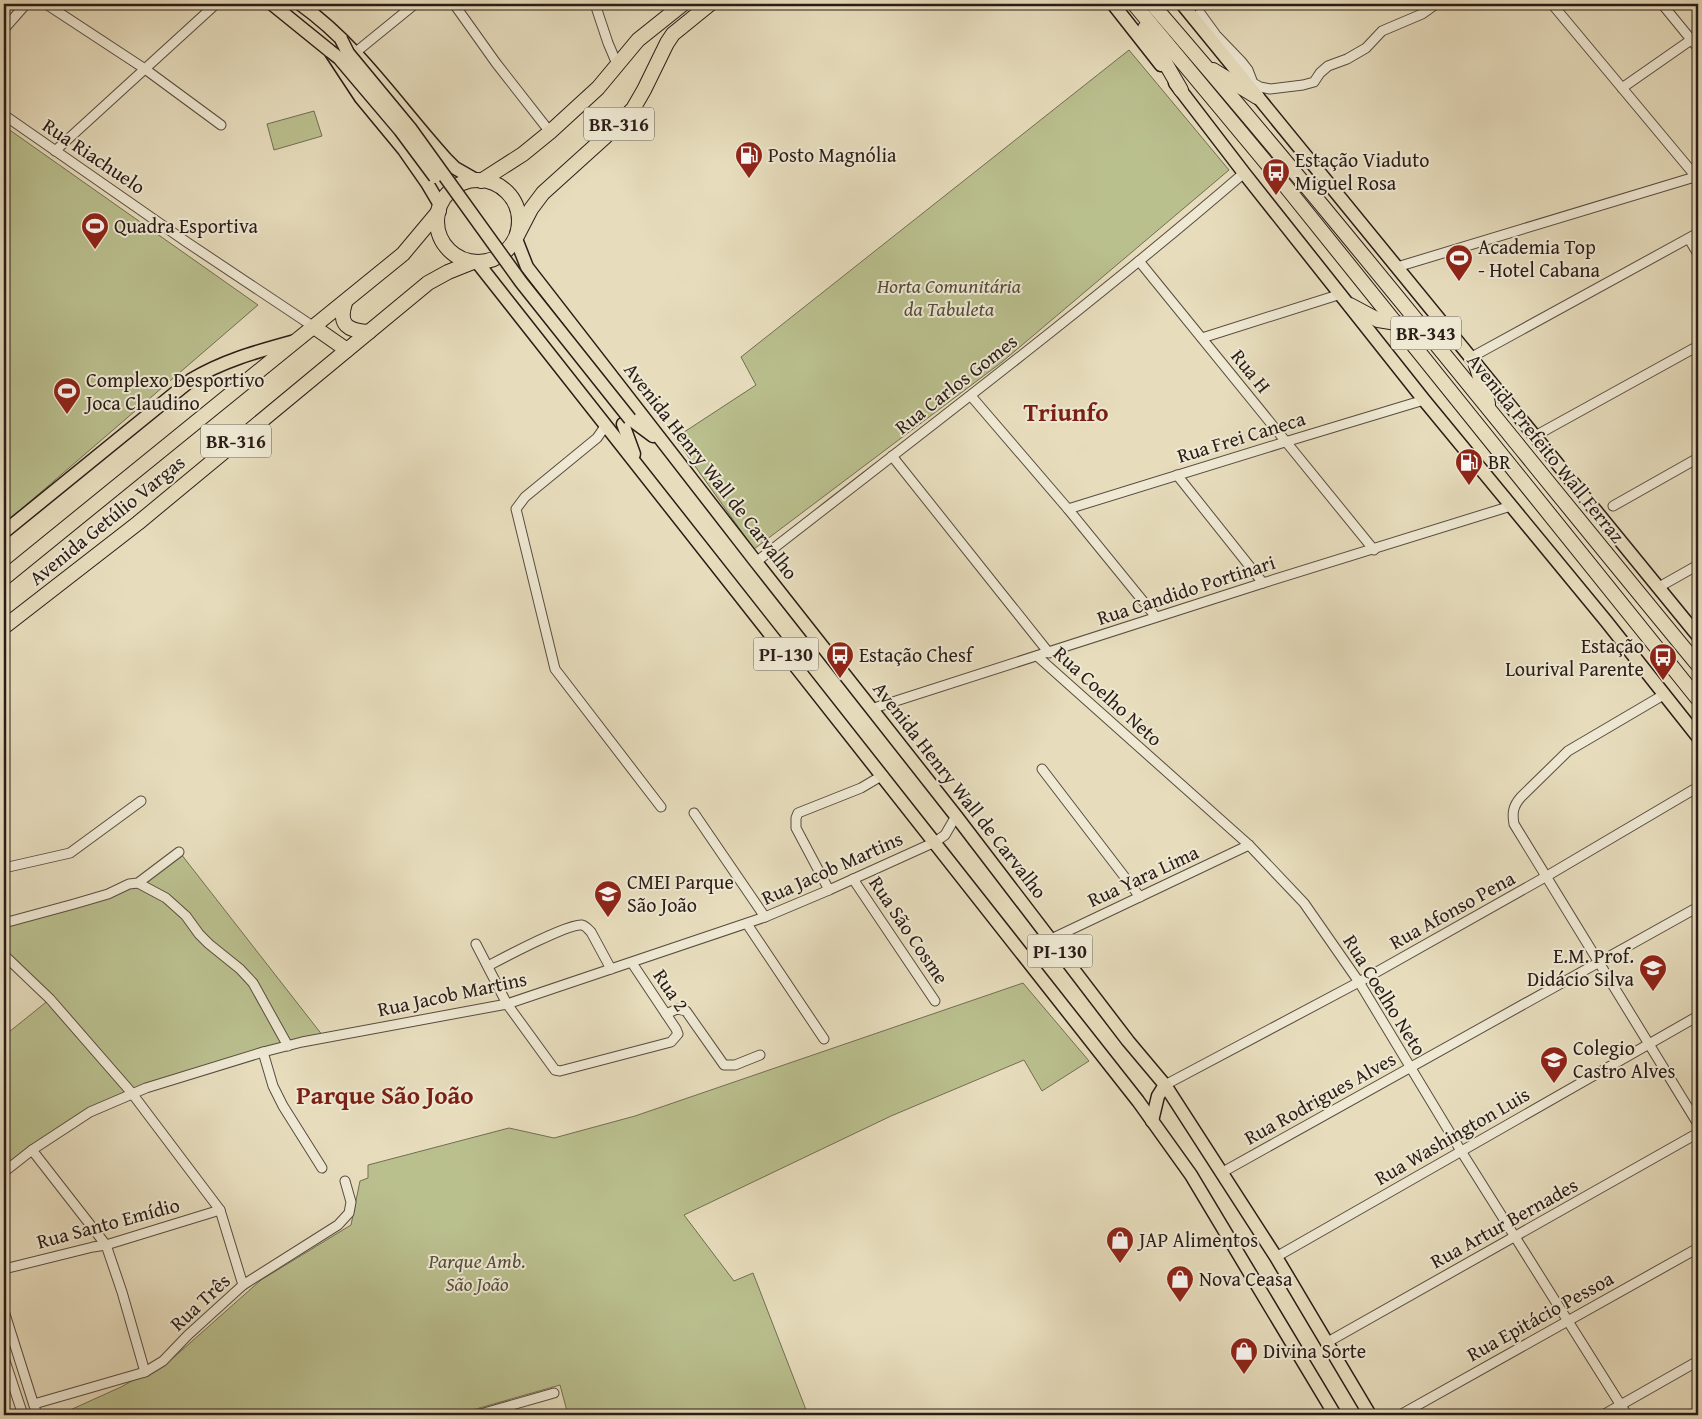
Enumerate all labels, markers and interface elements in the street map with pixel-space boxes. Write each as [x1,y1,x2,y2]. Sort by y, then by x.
road number: BR-316 [584,108,654,140]
street label: Rua Riachuelo [37,110,152,201]
fuel station icon: Posto Magnólia [734,140,764,179]
place label: Posto Magnólia [768,140,897,169]
place label: Estação Viaduto Miguel Rosa [1295,145,1429,197]
bus stop icon: Estação Viaduto Miguel Rosa [1261,157,1291,196]
sports icon: Quadra Esportiva [80,211,110,250]
place label: Quadra Esportiva [114,211,259,240]
place label: Academia Top - Hotel Cabana [1478,232,1601,284]
sports icon: Academia Top - Hotel Cabana [1444,243,1474,282]
park label: Horta Comunitária da Tabuleta [876,271,1022,323]
road number: BR-343 [1391,316,1461,349]
street label: Rua Carlos Gomes [888,326,1023,441]
street label: Rua H [1225,342,1278,399]
street label: Avenida Prefeito Wall Ferraz [1461,347,1632,549]
street label: Avenida Henry Wall de Carvalho [617,356,805,585]
place label: Complexo Desportivo Joca Claudino [83,365,264,417]
sports icon: Complexo Desportivo Joca Claudino [52,376,82,415]
district label: Triunfo [1023,394,1109,430]
street label: Rua Frei Caneca [1173,403,1309,470]
road number: BR-316 [201,424,271,458]
fuel station icon: BR [1454,447,1484,486]
place label: BR [1488,447,1511,476]
street label: Avenida Getúlio Vargas [22,448,191,592]
street label: Rua Candido Portinari [1093,547,1279,632]
place label: Estação Lourival Parente [1505,631,1644,683]
road number: PI-130 [754,638,818,671]
street label: Rua Coelho Neto [1047,639,1169,753]
bus stop icon: Estação Chesf [825,640,855,679]
place label: Estação Chesf [859,640,975,669]
bus stop icon: Estação Lourival Parente [1648,642,1678,681]
street label: Avenida Henry Wall de Carvalho [866,675,1054,904]
street label: Rua Jacob Martins [757,823,907,912]
street label: Rua Yara Lima [1082,837,1204,914]
street label: Rua Afonso Pena [1384,863,1520,956]
place label: CMEI Parque São João [627,867,734,919]
street label: Rua São Cosme [863,870,956,990]
school or university icon: CMEI Parque São João [593,879,623,918]
street label: Rua Coelho Neto [1337,929,1434,1061]
road number: PI-130 [1028,934,1092,968]
place label: E.M. Prof. Didácio Silva [1527,941,1635,993]
school or university icon: E.M. Prof. Didácio Silva [1638,953,1668,992]
street label: Rua 2 [647,963,696,1017]
street label: Rua Jacob Martins [375,964,529,1023]
place label: Colegio Castro Alves [1573,1033,1675,1085]
street label: Rua Rodrigues Alves [1239,1044,1401,1151]
school or university icon: Colegio Castro Alves [1539,1045,1569,1084]
district label: Parque São João [296,1077,474,1113]
street label: Rua Washington Luis [1369,1079,1535,1192]
street label: Rua Artur Bernades [1425,1170,1583,1275]
street label: Rua Santo Emídio [33,1190,183,1256]
shop icon: JAP Alimentos [1105,1225,1135,1264]
place label: JAP Alimentos [1136,1225,1258,1254]
park label: Parque Amb. São João [427,1246,526,1298]
street label: Rua Epitácio Pessoa [1461,1263,1619,1368]
shop icon: Nova Ceasa [1165,1264,1195,1303]
place label: Nova Ceasa [1199,1264,1293,1293]
street label: Rua Três [163,1266,236,1337]
shop icon: Divina Sorte [1229,1336,1259,1375]
place label: Divina Sorte [1263,1336,1366,1365]

